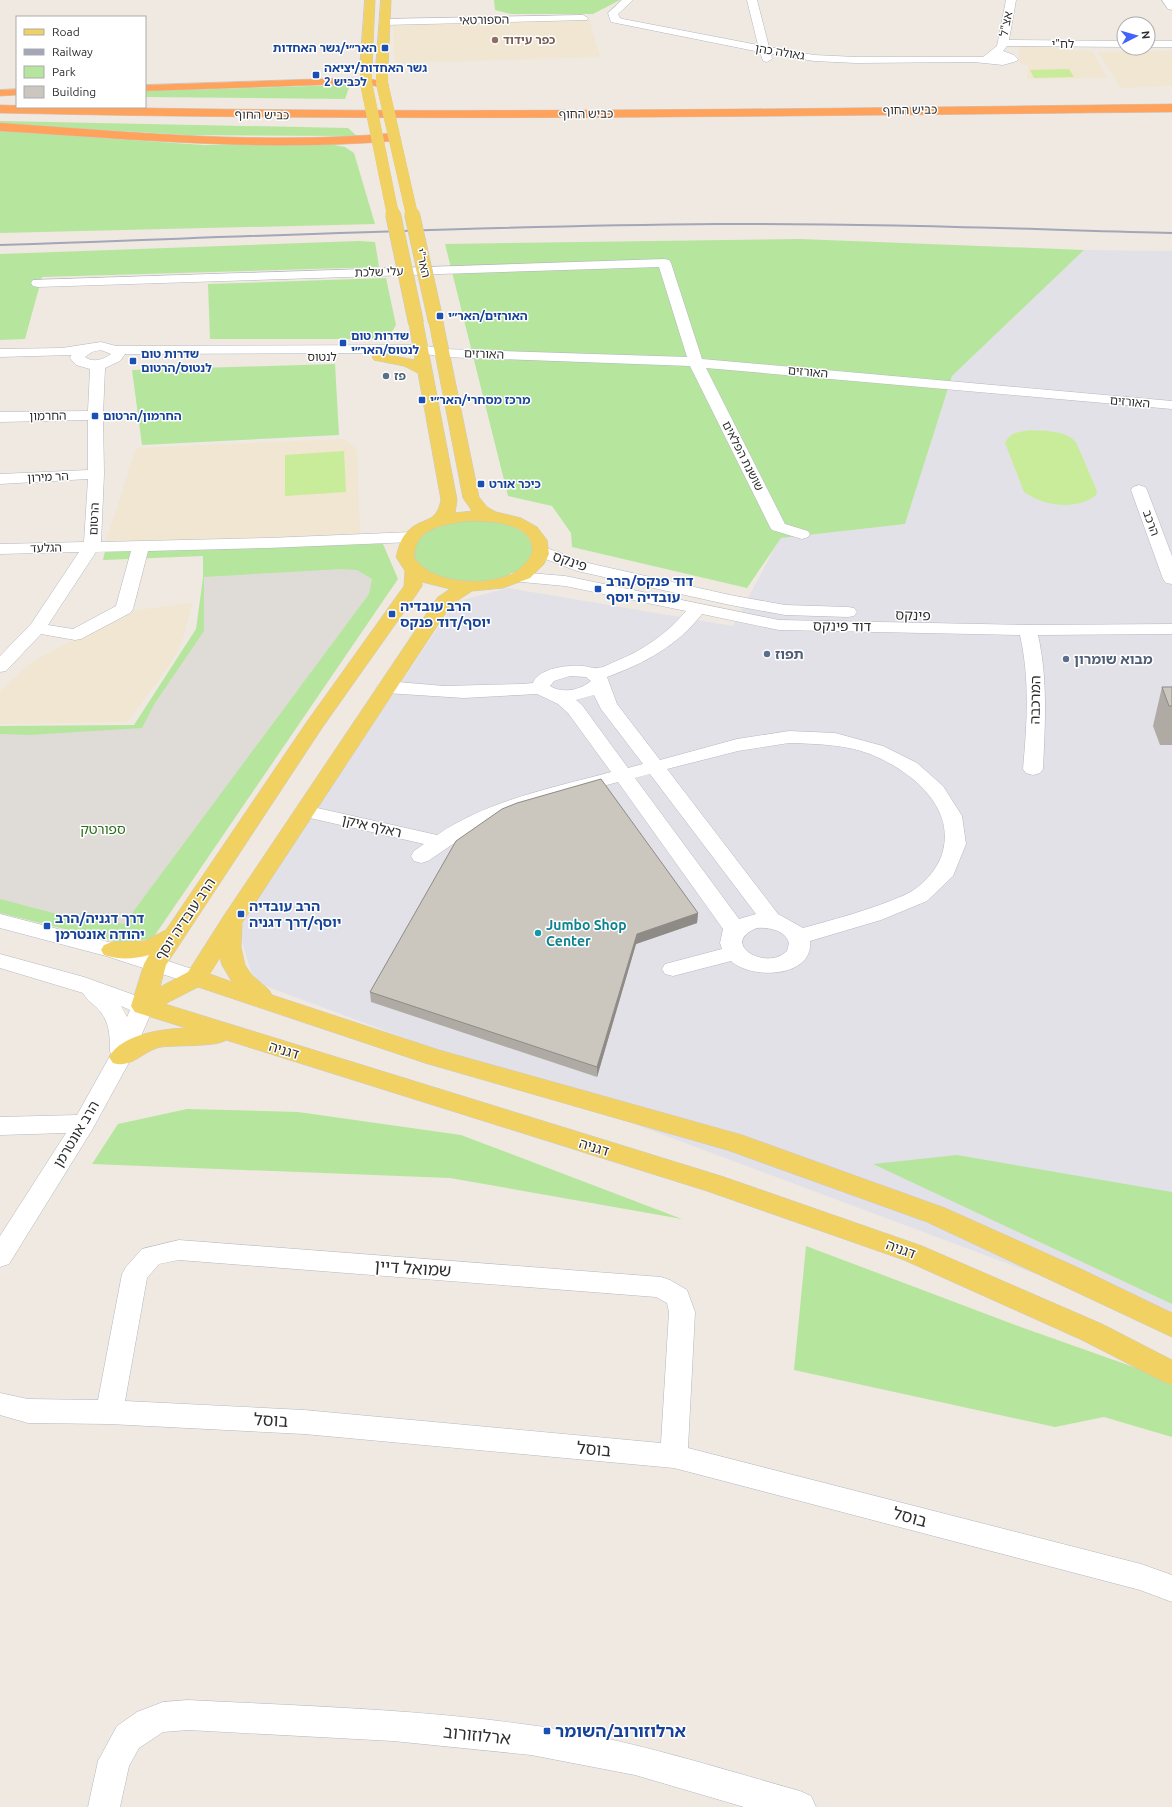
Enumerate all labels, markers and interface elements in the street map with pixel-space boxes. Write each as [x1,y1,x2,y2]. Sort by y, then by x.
street label: אצ"ל [997,10,1014,38]
street label: הספורטאי [459,13,509,26]
legend [16,16,146,108]
north arrow [1116,16,1156,56]
text: Road [52,25,80,38]
text: N [1140,30,1152,40]
place label: כפר עידוד [503,33,555,46]
marker: כפר עידוד [490,35,500,45]
street label: לח"י [1052,37,1074,50]
place label: האר״י/גשר האחדות [273,41,377,54]
street label: גאולה כהן [754,41,806,62]
marker: האר״י/גשר האחדות [380,43,390,53]
text: Railway [52,45,93,58]
place label: גשר האחדות/יציאה לכביש 2 [324,61,427,88]
text: Park [52,65,76,78]
marker: גשר האחדות/יציאה לכביש 2 [311,70,321,80]
text: Building [52,85,96,98]
street label: כביש החוף [883,103,937,116]
street label: כביש החוף [559,107,613,120]
street label: כביש החוף [235,108,289,121]
street label: האר"י [414,247,433,279]
street label: עלי שלכת [354,264,404,279]
place label: האורזים/האר״י [448,309,528,322]
marker: האורזים/האר״י [435,311,445,321]
place label: שדרות טום לנטוס/האר״י [351,329,420,356]
marker: שדרות טום לנטוס/האר״י [338,338,348,348]
street label: האורזים [464,346,504,361]
place label: שדרות טום לנטוס/הרטום [141,347,212,374]
street label: לנטוס [307,350,337,363]
marker: שדרות טום לנטוס/הרטום [128,356,138,366]
street label: האורזים [787,363,829,380]
place label: פז [394,369,406,382]
marker: פז [381,371,391,381]
place label: מרכז מסחרי/האר״י [430,393,531,406]
street label: האורזים [1109,393,1151,410]
marker: מרכז מסחרי/האר״י [417,395,427,405]
street label: החרמון [29,409,67,422]
place label: החרמון/הרטום [103,409,182,422]
marker: החרמון/הרטום [90,411,100,421]
street label: שושנת הפלאים [720,419,767,493]
street label: הר מירון [27,469,69,484]
place label: כיכר אורט [489,477,541,490]
marker: כיכר אורט [476,479,486,489]
street label: הרטום [86,502,101,536]
street label: הרכב [1141,508,1162,538]
street label: הגלעד [30,540,62,555]
street label: פינקס [551,548,589,574]
place label: דוד פנקס/הרב עובדיה יוסף [606,573,694,605]
marker: דוד פנקס/הרב עובדיה יוסף [593,584,603,594]
place label: הרב עובדיה יוסף/דוד פנקס [400,598,491,630]
street label: פינקס [895,606,931,624]
marker: הרב עובדיה יוסף/דוד פנקס [387,609,397,619]
street label: דוד פינקס [813,617,872,635]
place label: תפוז [775,646,804,662]
marker: תפוז [762,649,772,659]
place label: מבוא שומרון [1074,651,1153,667]
marker: מבוא שומרון [1061,654,1071,664]
street label: המרכבה [1027,675,1043,725]
street label: ראלף איקן [341,811,403,841]
park label: ספורטק [80,821,126,837]
street label: הרב עובדיה יוסף [152,875,218,963]
place label: הרב עובדיה יוסף/דרך דגניה [249,898,341,930]
marker: הרב עובדיה יוסף/דרך דגניה [236,909,246,919]
place label: דרך דגניה/הרב יהודה אונטרמן [55,910,145,942]
place label: Jumbo Shop Center [546,917,627,949]
marker: דרך דגניה/הרב יהודה אונטרמן [42,921,52,931]
marker: Jumbo Shop Center [533,928,543,938]
street label: דגניה [267,1038,301,1062]
street label: הרב אונטרמן [50,1098,102,1170]
street label: דגניה [577,1135,611,1159]
street label: דגניה [884,1236,918,1262]
street label: שמואל דיין [374,1255,452,1280]
street label: בוסל [253,1409,289,1430]
street label: בוסל [576,1438,612,1459]
street label: בוסל [891,1503,929,1530]
place label: ארלוזורוב/השומר [555,1721,687,1740]
street label: ארלוזורוב [442,1722,512,1748]
marker: ארלוזורוב/השומר [542,1726,552,1736]

